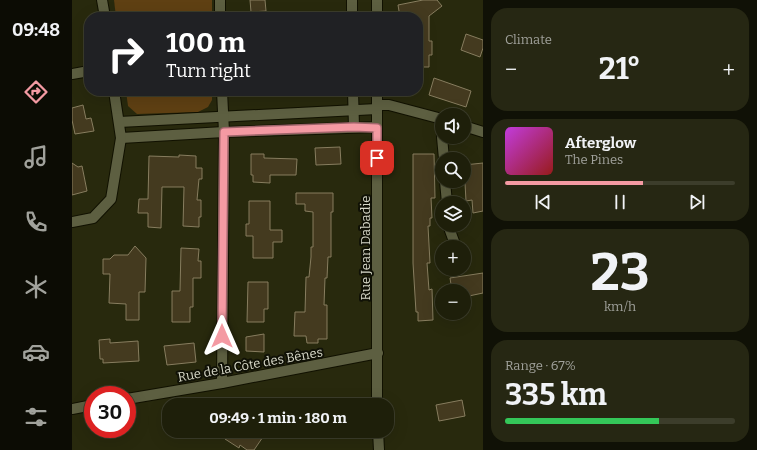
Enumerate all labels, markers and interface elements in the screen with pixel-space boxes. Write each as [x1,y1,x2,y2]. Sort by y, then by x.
text: 09:48 [12,19,60,41]
text: 100 m [166,26,245,59]
icon: right [100,28,152,80]
text: Climate [505,32,552,47]
text: 21° [599,51,641,87]
text: − [505,56,517,83]
text: + [722,56,735,83]
text: Turn right [166,60,251,82]
icon: directions [22,78,50,106]
map controls [435,108,471,320]
button: sound [435,108,471,144]
text: Afterglow [565,134,636,152]
pin [360,141,394,175]
icon: music [22,143,50,171]
icon: arrive [366,147,388,169]
button: search [435,152,471,188]
text: The Pines [565,152,623,167]
icon: previous [532,191,554,213]
icon: pause [609,191,631,213]
icon: next [686,191,708,213]
street label: Rue Jean Dabadie [358,196,373,300]
button: layers [435,196,471,232]
icon: phone [22,208,50,236]
button: + [435,240,471,276]
text: 23 [590,241,650,304]
icon: climate [22,273,50,301]
button: − [435,284,471,320]
text: km/h [604,299,636,314]
position arrow [201,315,243,357]
icon: car [22,338,50,366]
street label: Rue de la Côte des Bênes [176,344,324,385]
text: Range · 67% [505,358,576,373]
text: 335 km [505,377,607,413]
speed limit sign: 30 [84,386,136,438]
icon: filters [22,403,50,431]
text: 09:49 · 1 min · 180 m [209,409,347,427]

